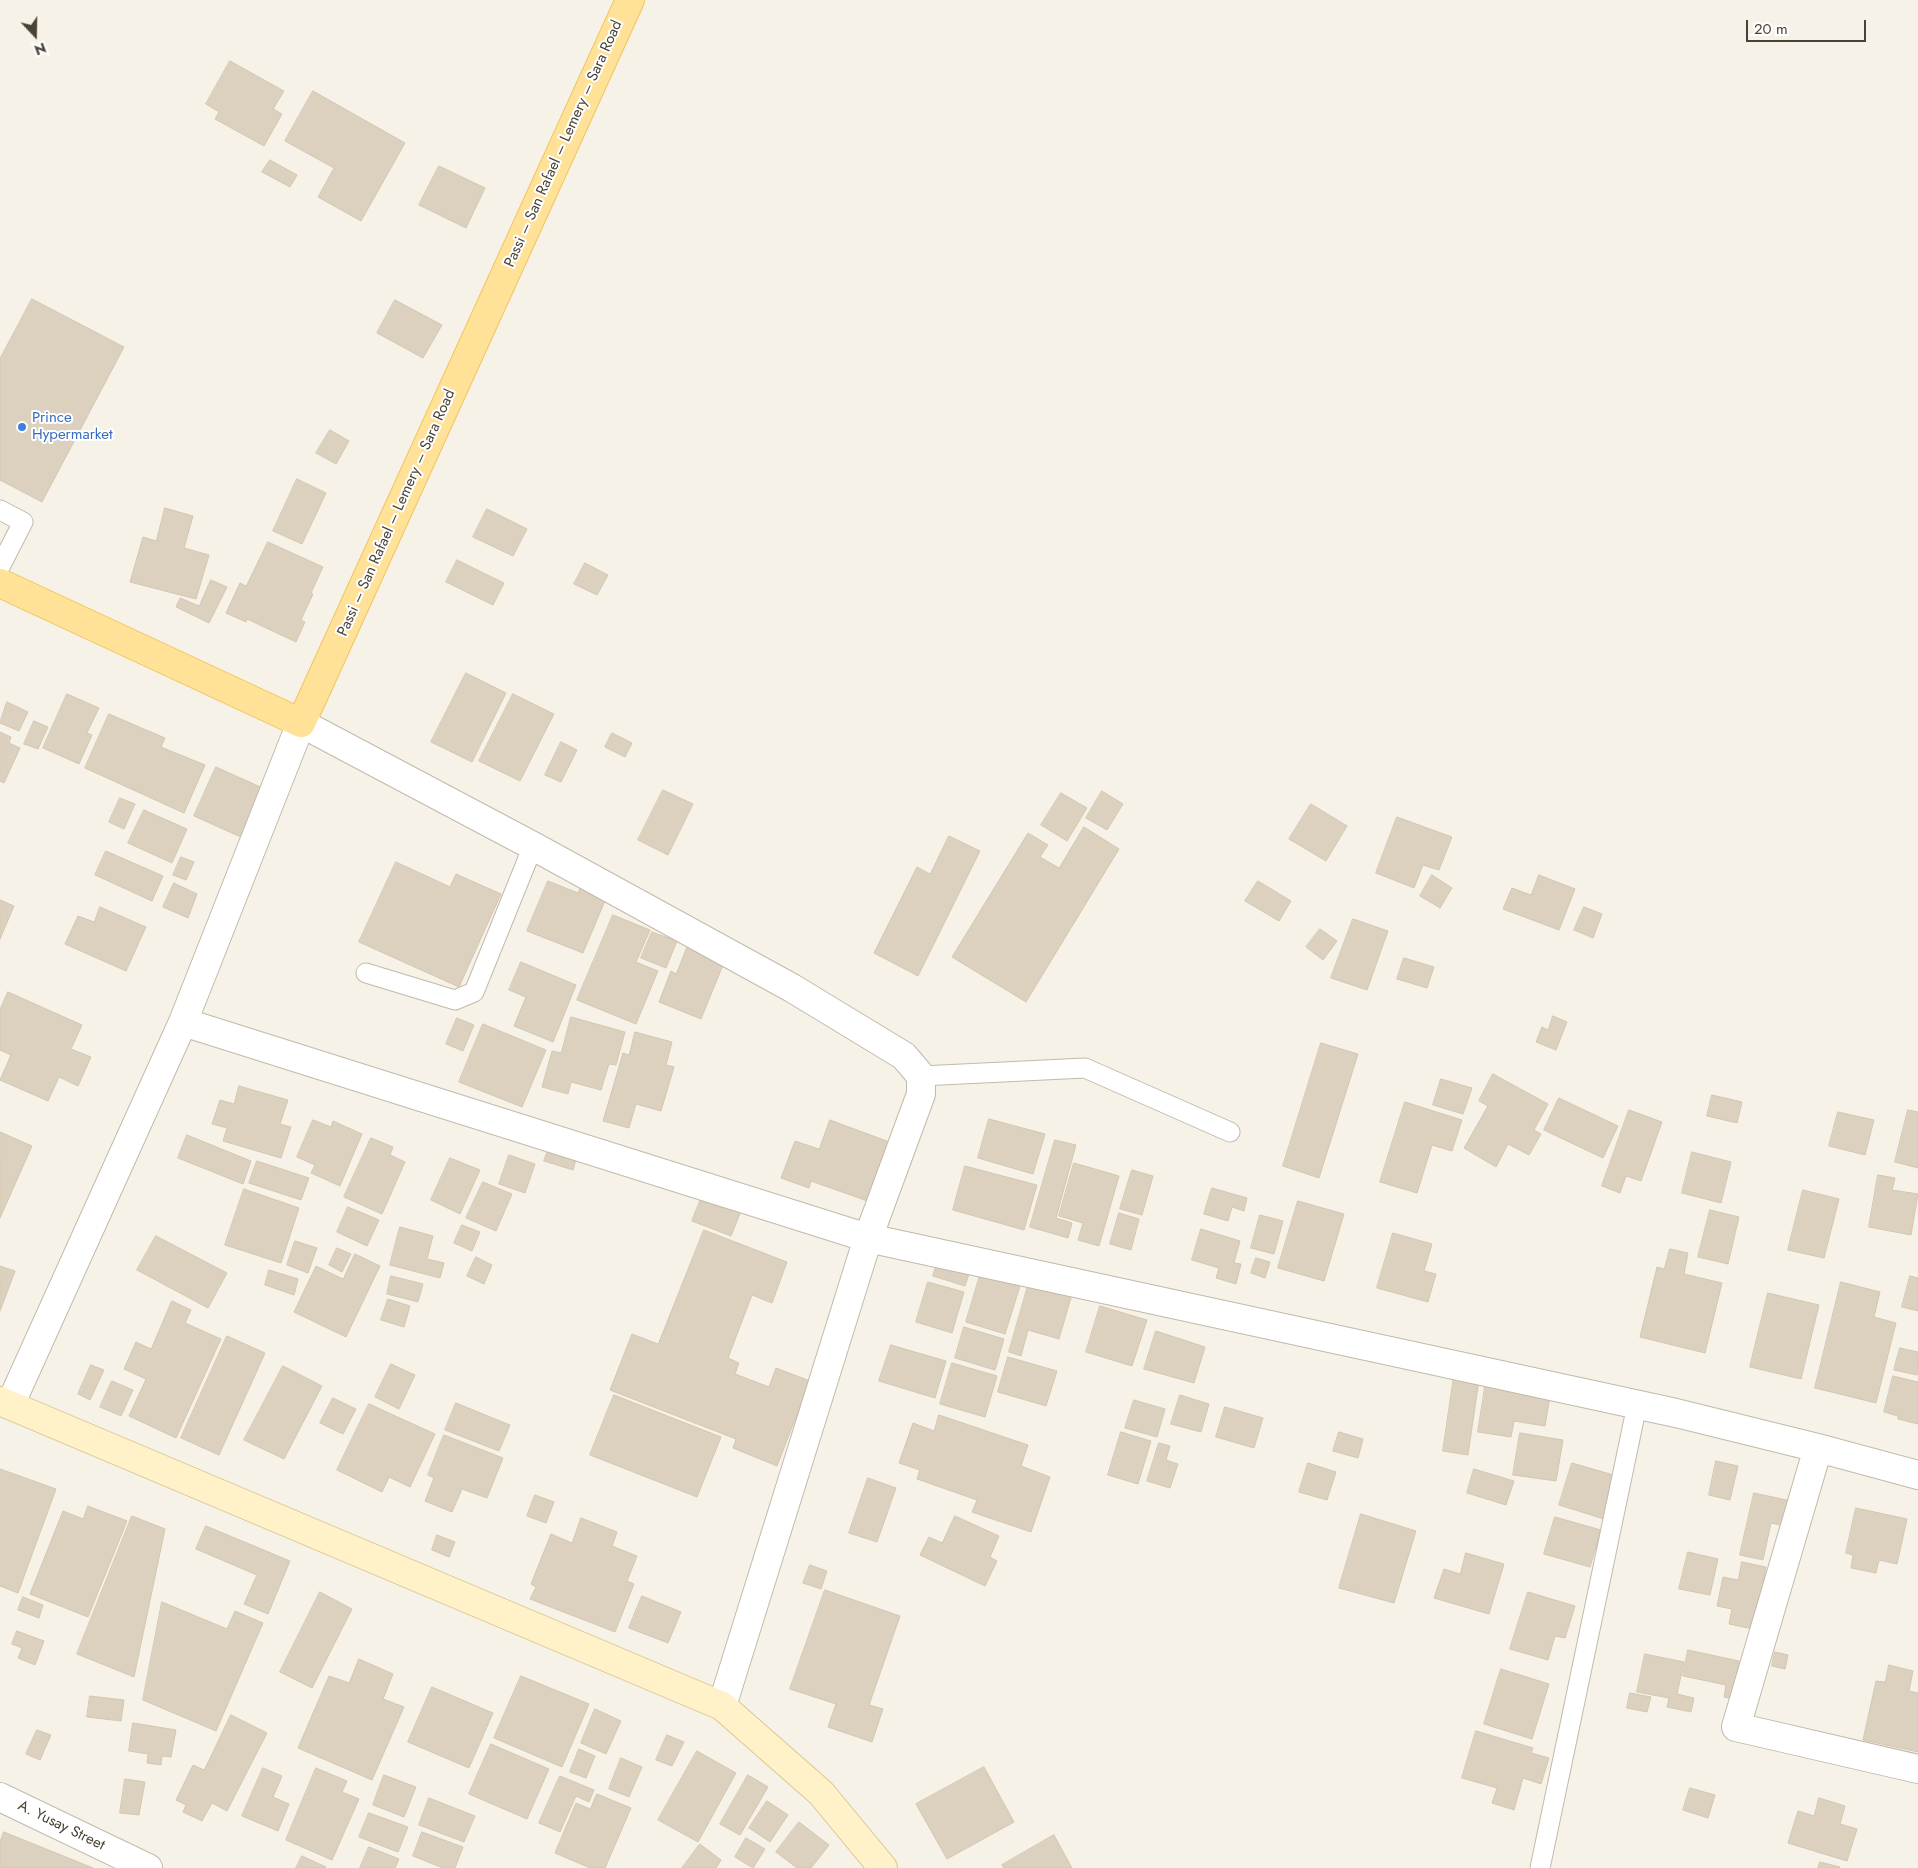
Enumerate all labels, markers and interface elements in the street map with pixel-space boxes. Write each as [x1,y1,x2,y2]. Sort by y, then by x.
north arrow [10,10,60,60]
scale bar [1748,10,1868,42]
street label: Passi – San Rafael – Lemery – Sara Road [501,18,627,270]
text: 20 m [1754,18,1788,40]
text: N [32,38,49,60]
street label: Passi – San Rafael – Lemery – Sara Road [334,387,460,639]
place label: Prince Hypermarket [32,409,113,444]
marker: Prince Hypermarket [16,421,28,433]
street label: A. Yusay Street [15,1797,107,1855]

